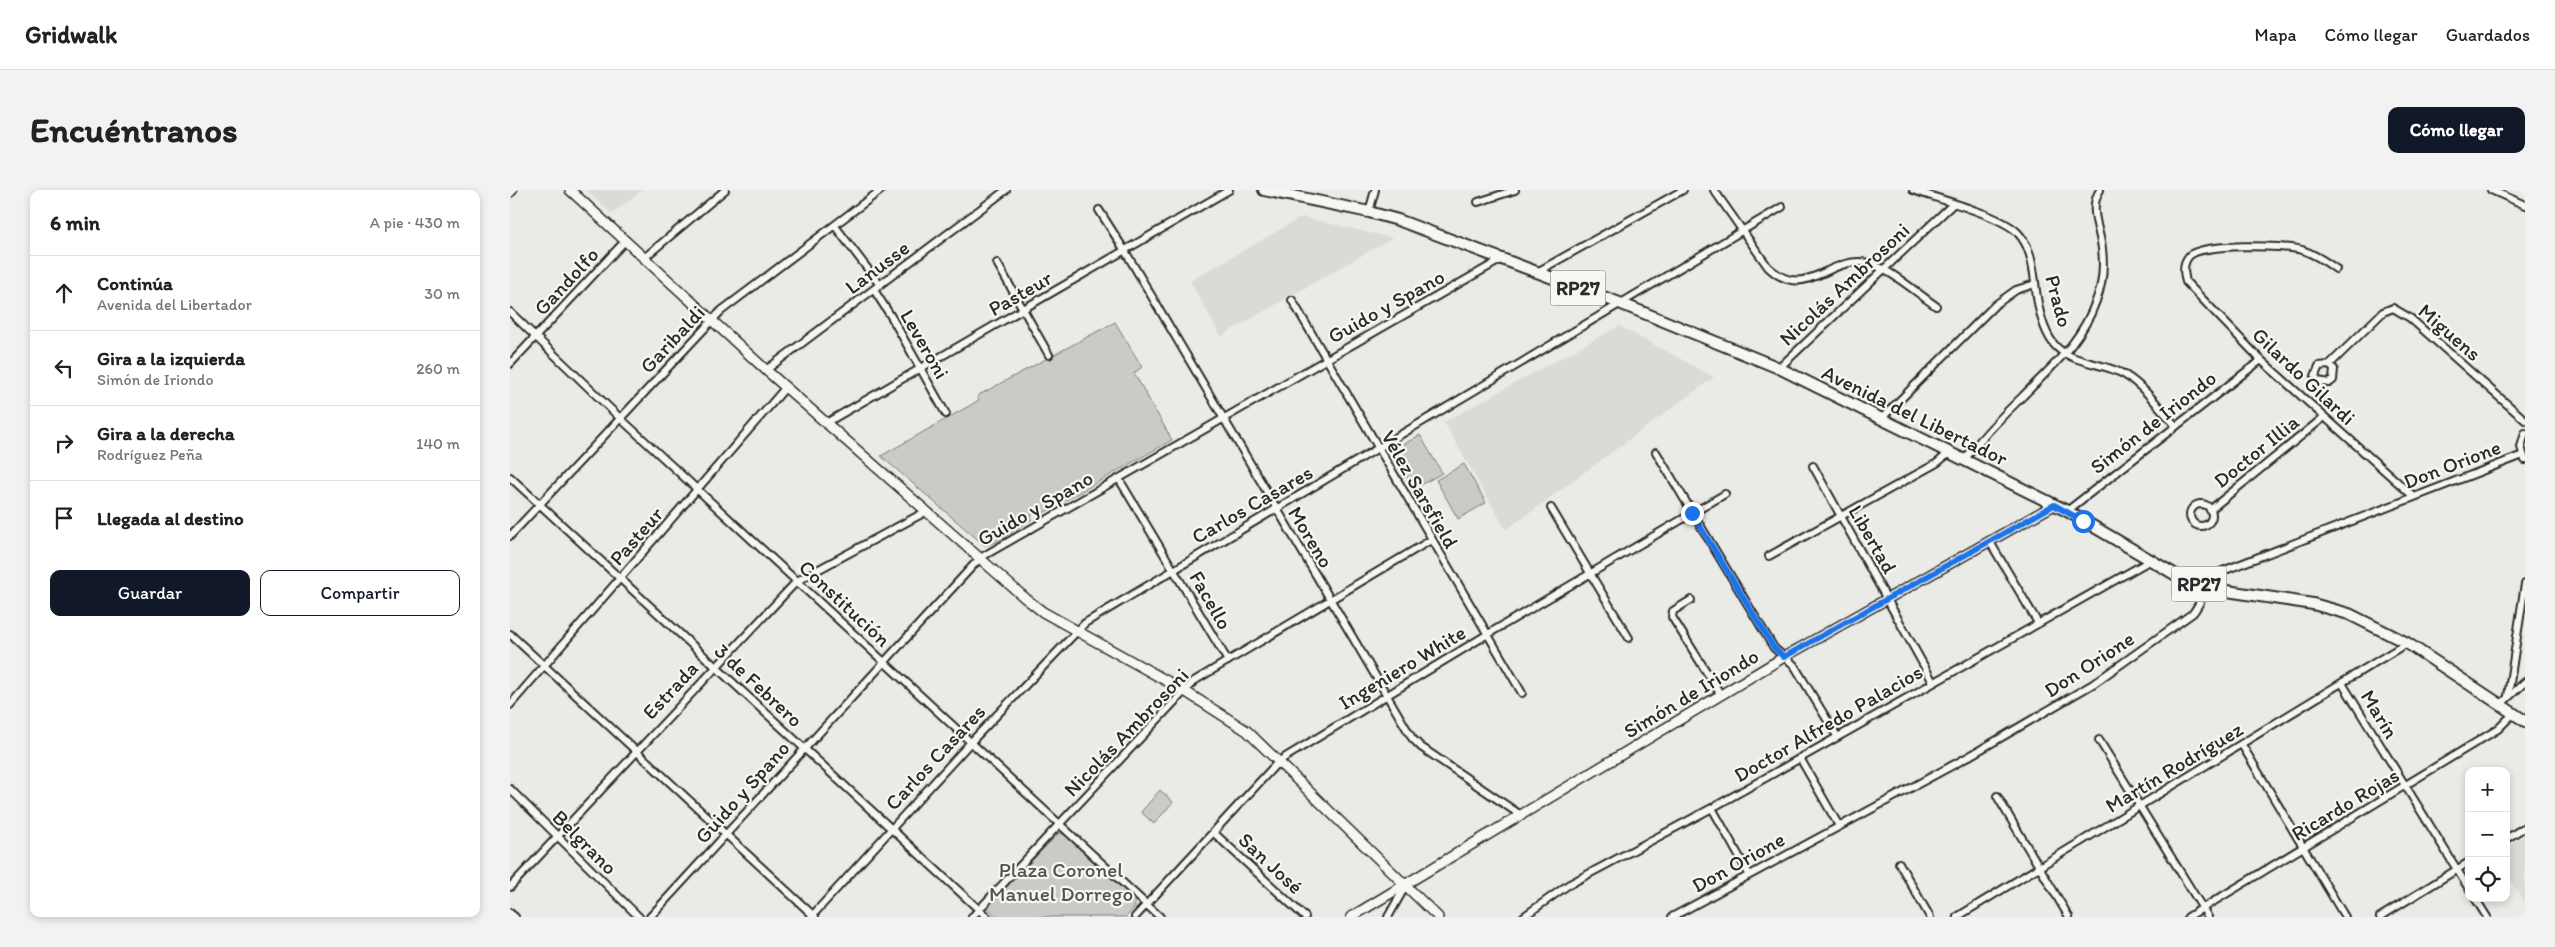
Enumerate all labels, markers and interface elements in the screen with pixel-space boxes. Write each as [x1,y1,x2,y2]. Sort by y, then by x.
text: Gridwalk [25,20,117,49]
text: Mapa [2255,24,2296,46]
text: Cómo llegar [2324,24,2418,46]
text: Guardados [2446,24,2530,46]
button: Cómo llegar [2388,107,2525,153]
text: Encuéntranos [30,109,238,151]
text: 6 min [50,210,100,235]
text: A pie · 430 m [370,213,460,232]
street label: Nicolás Ambrosoni [1774,217,1914,351]
street label: Lanusse [840,235,914,299]
street label: Gandolfo [528,242,604,320]
street label: Pasteur [984,264,1057,321]
street label: Guido y Spano [1323,264,1449,348]
road number: RP27 [1550,270,1606,306]
text: Continúa [97,272,173,295]
street label: Prado [2040,272,2078,330]
icon: ahead [50,279,78,307]
text: 30 m [424,284,460,303]
text: Avenida del Libertador [97,295,252,314]
street label: Miguens [2414,298,2486,366]
street label: Garibaldi [634,300,710,378]
street label: Leveroni [895,305,955,383]
street label: Gilardo Gilardi [2247,322,2361,430]
text: Gira a la izquierda [97,347,245,370]
icon: left [50,354,78,382]
text: 260 m [416,359,460,378]
street label: Avenida del Libertador [1818,359,2012,471]
street label: Simón de Iriondo [2085,365,2221,479]
text: Simón de Iriondo [97,370,214,389]
street label: Doctor Illia [2208,409,2304,493]
text: Gira a la derecha [97,422,235,445]
street label: Vélez Sarsfield [1376,425,1464,553]
icon: right [50,429,78,457]
text: 140 m [416,434,460,453]
street label: Don Orione [2400,434,2504,494]
text: Rodríguez Peña [97,445,203,464]
street label: Carlos Casares [1187,459,1317,549]
street label: Guido y Spano [973,465,1097,551]
street label: Libertad [1843,500,1903,578]
street label: Pasteur [604,501,669,570]
street label: Moreno [1283,502,1339,572]
route end [1681,502,1704,525]
icon: arrive [50,504,78,532]
text: Llegada al destino [97,507,244,530]
route start [2072,510,2095,533]
street label: Constitución [794,554,896,652]
street label: Facello [1184,566,1238,634]
road number: RP27 [2172,566,2226,602]
button: Guardar [50,570,250,616]
button: Compartir [260,570,460,616]
street label: Ingeniero White [1334,619,1470,715]
street label: Don Orione [2039,626,2139,702]
street label: 3 de Febrero [710,638,808,732]
street label: Simón de Iriondo [1619,643,1763,743]
street label: Estrada [637,656,703,724]
street label: Doctor Alfredo Palacios [1729,659,1927,787]
street label: Nicolás Ambrosoni [1058,663,1194,801]
street label: Marín [2356,685,2404,743]
street label: Carlos Casares [880,699,990,815]
street label: Martín Rodríguez [2101,716,2247,818]
street label: Guido y Spano [689,736,795,848]
street label: Ricardo Rojas [2287,762,2403,846]
map controls [2465,767,2510,902]
button: + [2465,767,2510,812]
street label: Belgrano [547,804,623,880]
button: − [2465,812,2510,857]
street label: Don Orione [1687,826,1789,898]
street label: San José [1234,827,1308,899]
park label: Plaza Coronel Manuel Dorrego [989,857,1133,906]
button: locate [2465,857,2510,902]

